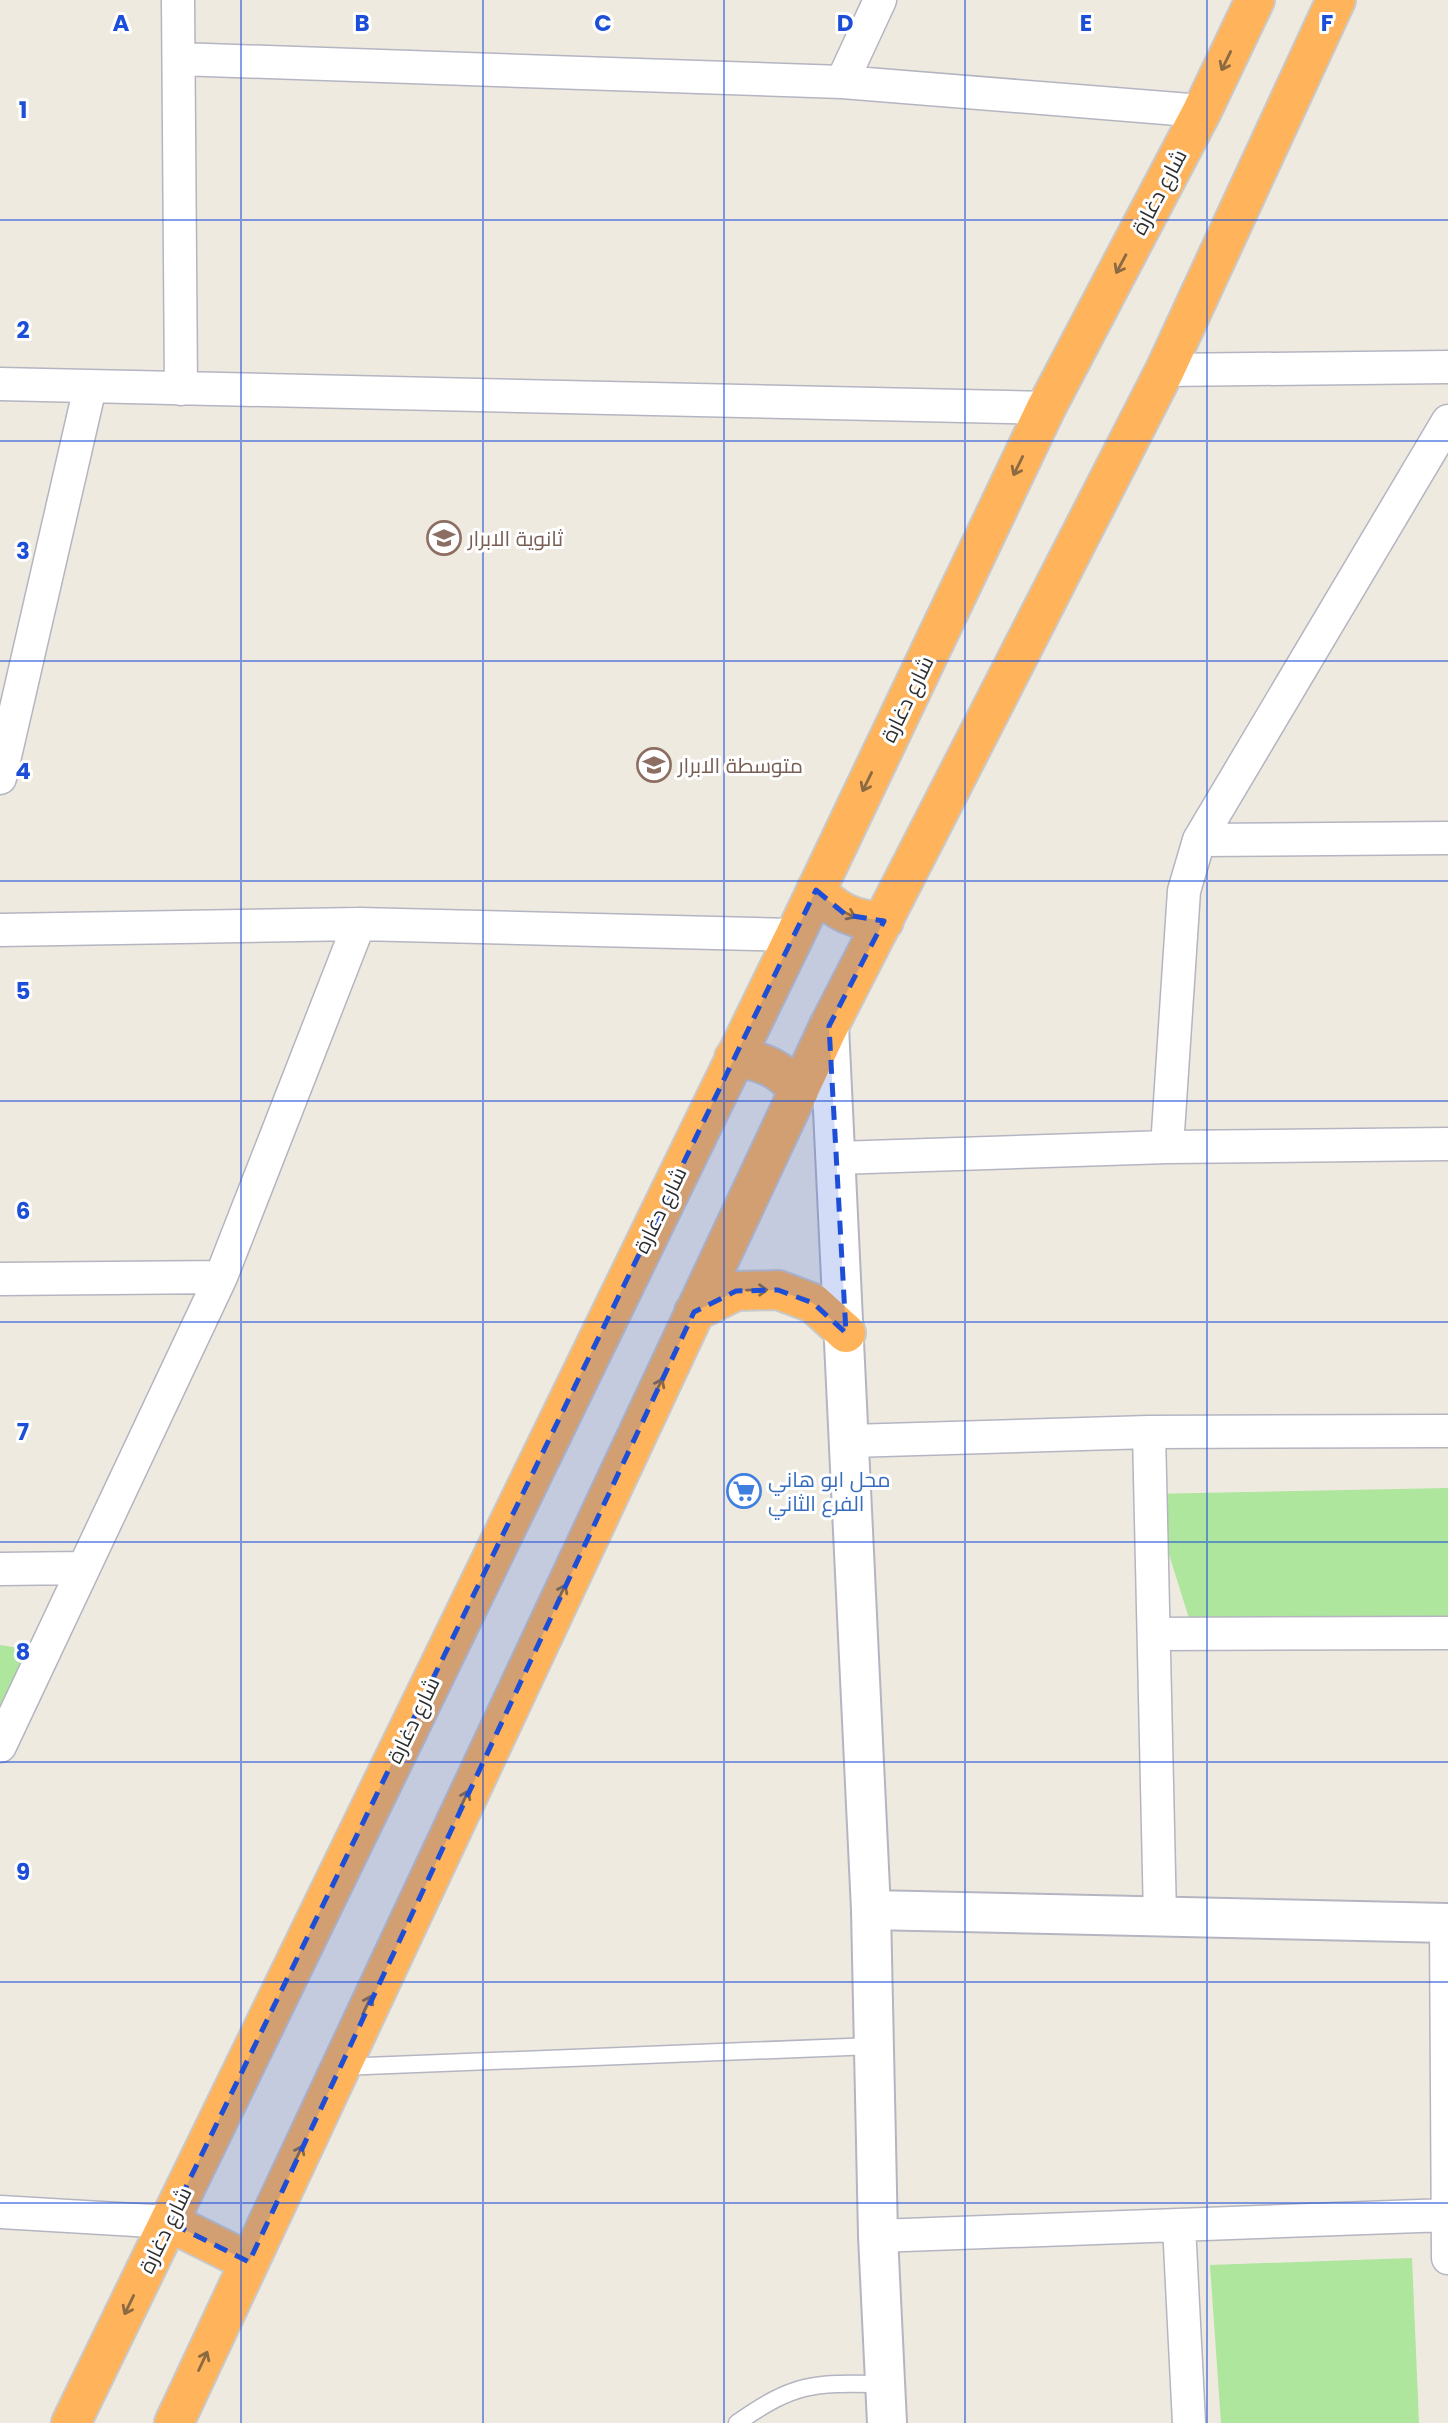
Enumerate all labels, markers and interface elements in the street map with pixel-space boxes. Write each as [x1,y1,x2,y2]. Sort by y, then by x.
text: A [113,7,130,39]
text: B [354,7,370,39]
text: C [594,7,612,39]
text: D [837,7,853,39]
text: E [1080,7,1092,39]
text: F [1321,7,1333,39]
one-way arrow [1218,50,1232,71]
text: 1 [19,94,27,126]
street label: شارع دغارة [1124,144,1194,240]
one-way arrow [1114,253,1128,273]
text: 2 [16,314,30,346]
one-way arrow [1011,455,1024,476]
school or university icon: ثانوية الابرار [425,519,463,557]
place label: ثانوية الابرار [467,524,564,553]
text: 3 [16,535,30,567]
street label: شارع دغارة [874,651,940,747]
school or university icon: متوسطة الابرار [635,746,673,784]
place label: متوسطة الابرار [677,751,803,780]
text: 4 [15,755,31,787]
one-way arrow [860,771,873,792]
one-way arrow [835,907,856,920]
text: 5 [16,975,30,1007]
street label: شارع دغارة [627,1162,693,1258]
text: 6 [16,1195,30,1227]
one-way arrow [745,1284,768,1297]
one-way arrow [652,1378,665,1399]
text: 7 [17,1416,29,1448]
place label: محل ابو هاني الفرع الثاني [768,1465,891,1520]
supermarket icon: محل ابو هاني الفرع الثاني [725,1472,763,1510]
one-way arrow [555,1584,569,1605]
text: 8 [16,1636,30,1668]
street label: شارع دغارة [380,1672,446,1768]
one-way arrow [458,1790,472,1811]
text: 9 [16,1856,30,1888]
one-way arrow [361,1995,375,2016]
one-way arrow [292,2144,305,2166]
street label: شارع دغارة [132,2182,198,2278]
one-way arrow [121,2294,135,2315]
one-way arrow [197,2351,210,2372]

